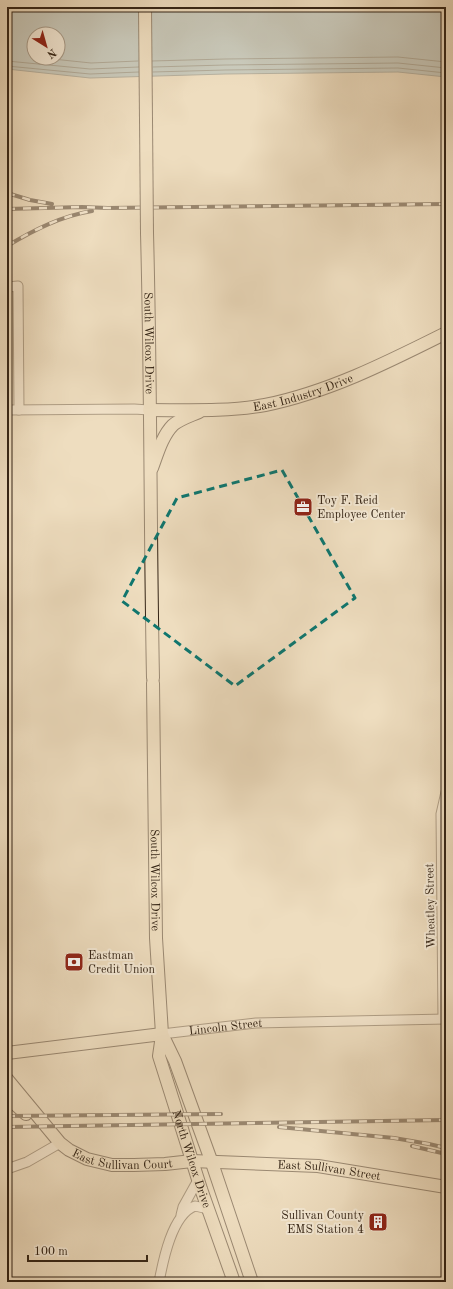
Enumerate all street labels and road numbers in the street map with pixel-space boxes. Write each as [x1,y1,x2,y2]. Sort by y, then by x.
street label: South Wilcox Drive [141,292,155,395]
street label: East Industry Drive [252,373,355,414]
street label: South Wilcox Drive [148,829,161,932]
street label: Wheatley Street [424,863,438,949]
street label: Lincoln Street [188,1018,262,1038]
street label: North Wilcox Drive [169,1108,212,1210]
street label: East Sullivan Court [70,1148,173,1172]
street label: East Sullivan Street [277,1159,381,1183]

